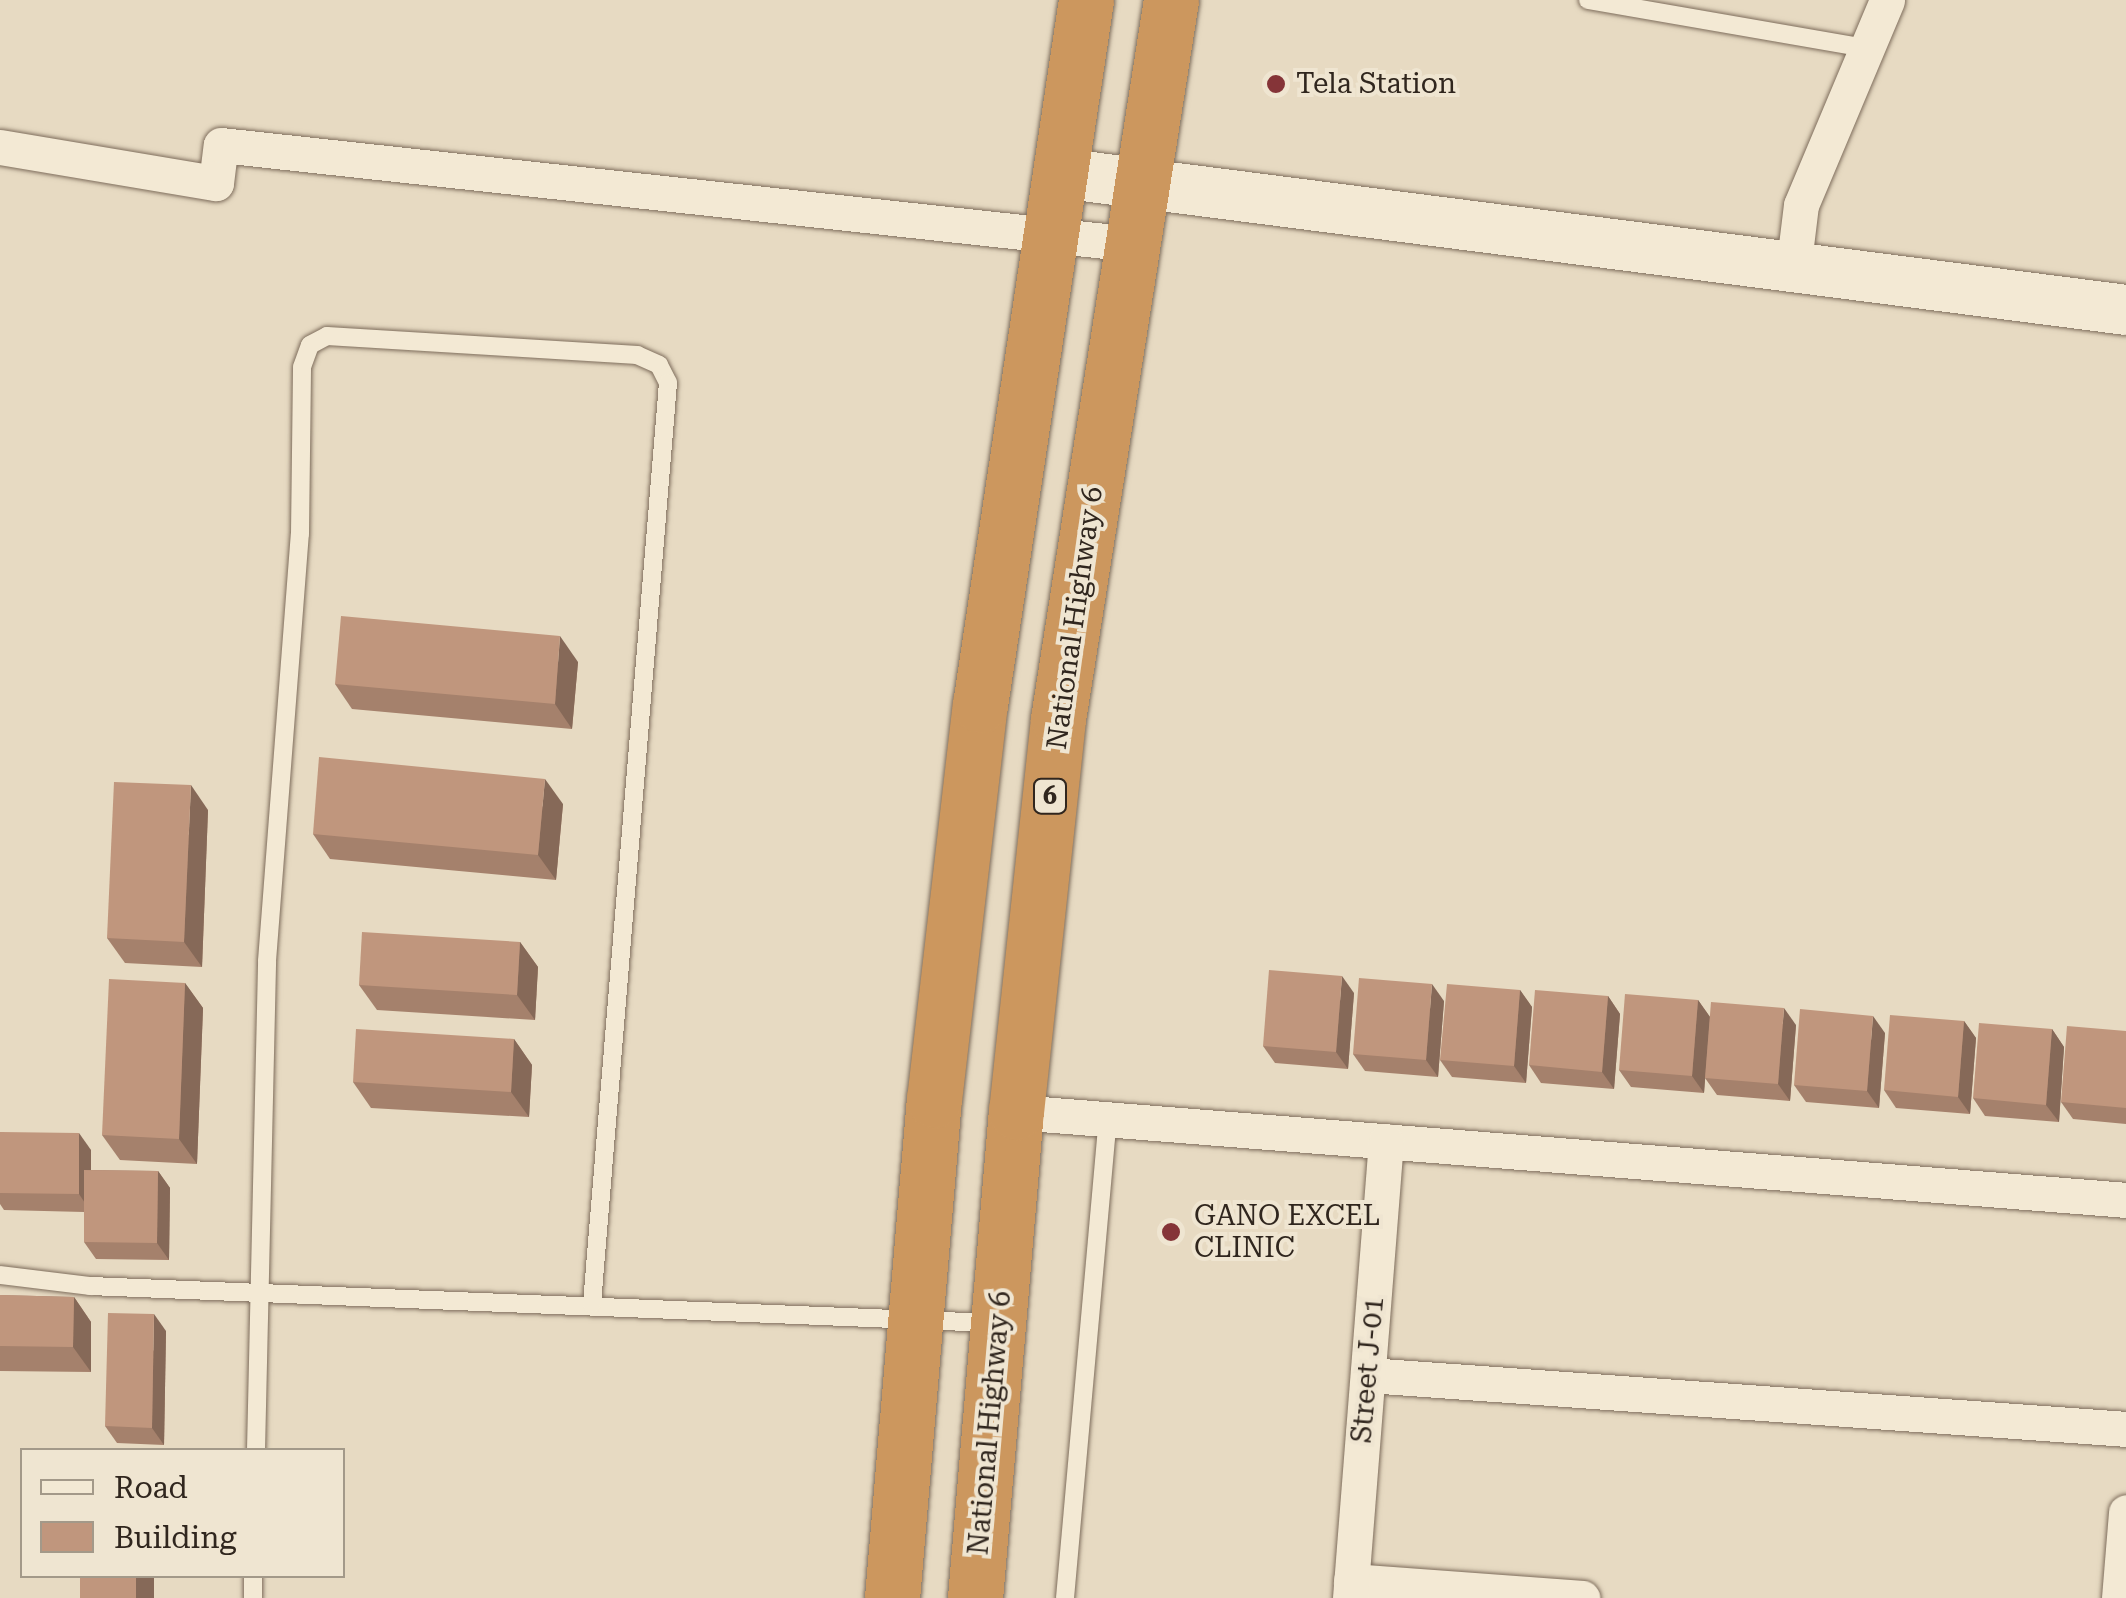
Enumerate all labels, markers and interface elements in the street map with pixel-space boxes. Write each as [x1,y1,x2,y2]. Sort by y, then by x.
place label: Tela Station [1296,67,1456,101]
marker: Tela Station [1265,73,1287,95]
street label: National Highway 6 [1040,484,1110,752]
road number: 6 [1032,776,1068,816]
place label: GANO EXCEL CLINIC [1194,1199,1380,1265]
marker: GANO EXCEL CLINIC [1158,1219,1184,1245]
street label: National Highway 6 [962,1290,1018,1556]
street label: Street J-01 [1345,1296,1391,1444]
legend [20,1448,345,1578]
text: Road [114,1470,188,1505]
text: Building [114,1520,237,1555]

